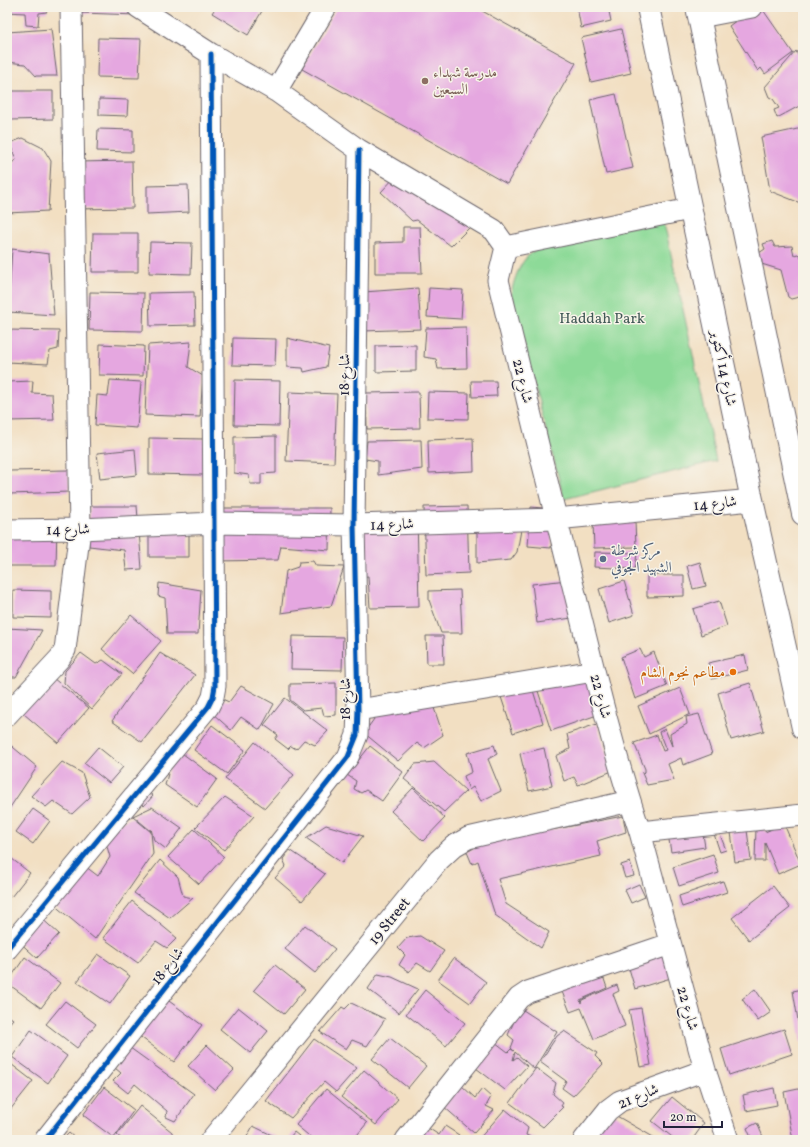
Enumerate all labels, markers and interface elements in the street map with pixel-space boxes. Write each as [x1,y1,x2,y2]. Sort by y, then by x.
place label: مدرسة شهداء السبعين [433,63,497,101]
marker: مدرسة شهداء السبعين [420,76,430,86]
park label: Haddah Park [559,309,645,330]
street label: شارع 14 أكتوبر [703,326,743,409]
street label: شارع 18 [335,354,357,396]
street label: شارع 22 [505,357,537,406]
street label: شارع 14 [692,492,738,518]
street label: شارع 14 [370,514,414,538]
street label: شارع 14 [46,520,90,542]
place label: مركز شرطة الشهيد الجوفي [611,541,672,579]
marker: مركز شرطة الشهيد الجوفي [598,554,608,564]
place label: مطاعم نجوم الشام [640,663,725,686]
marker: مطاعم نجوم الشام [728,667,738,677]
street label: شارع 22 [583,672,616,721]
street label: شارع 18 [336,678,358,720]
street label: 19 Street [364,894,416,950]
street label: شارع 18 [147,944,190,991]
street label: شارع 22 [669,984,703,1033]
street label: شارع 21 [615,1079,663,1116]
scale bar [664,1103,722,1129]
text: 20 m [670,1110,697,1126]

